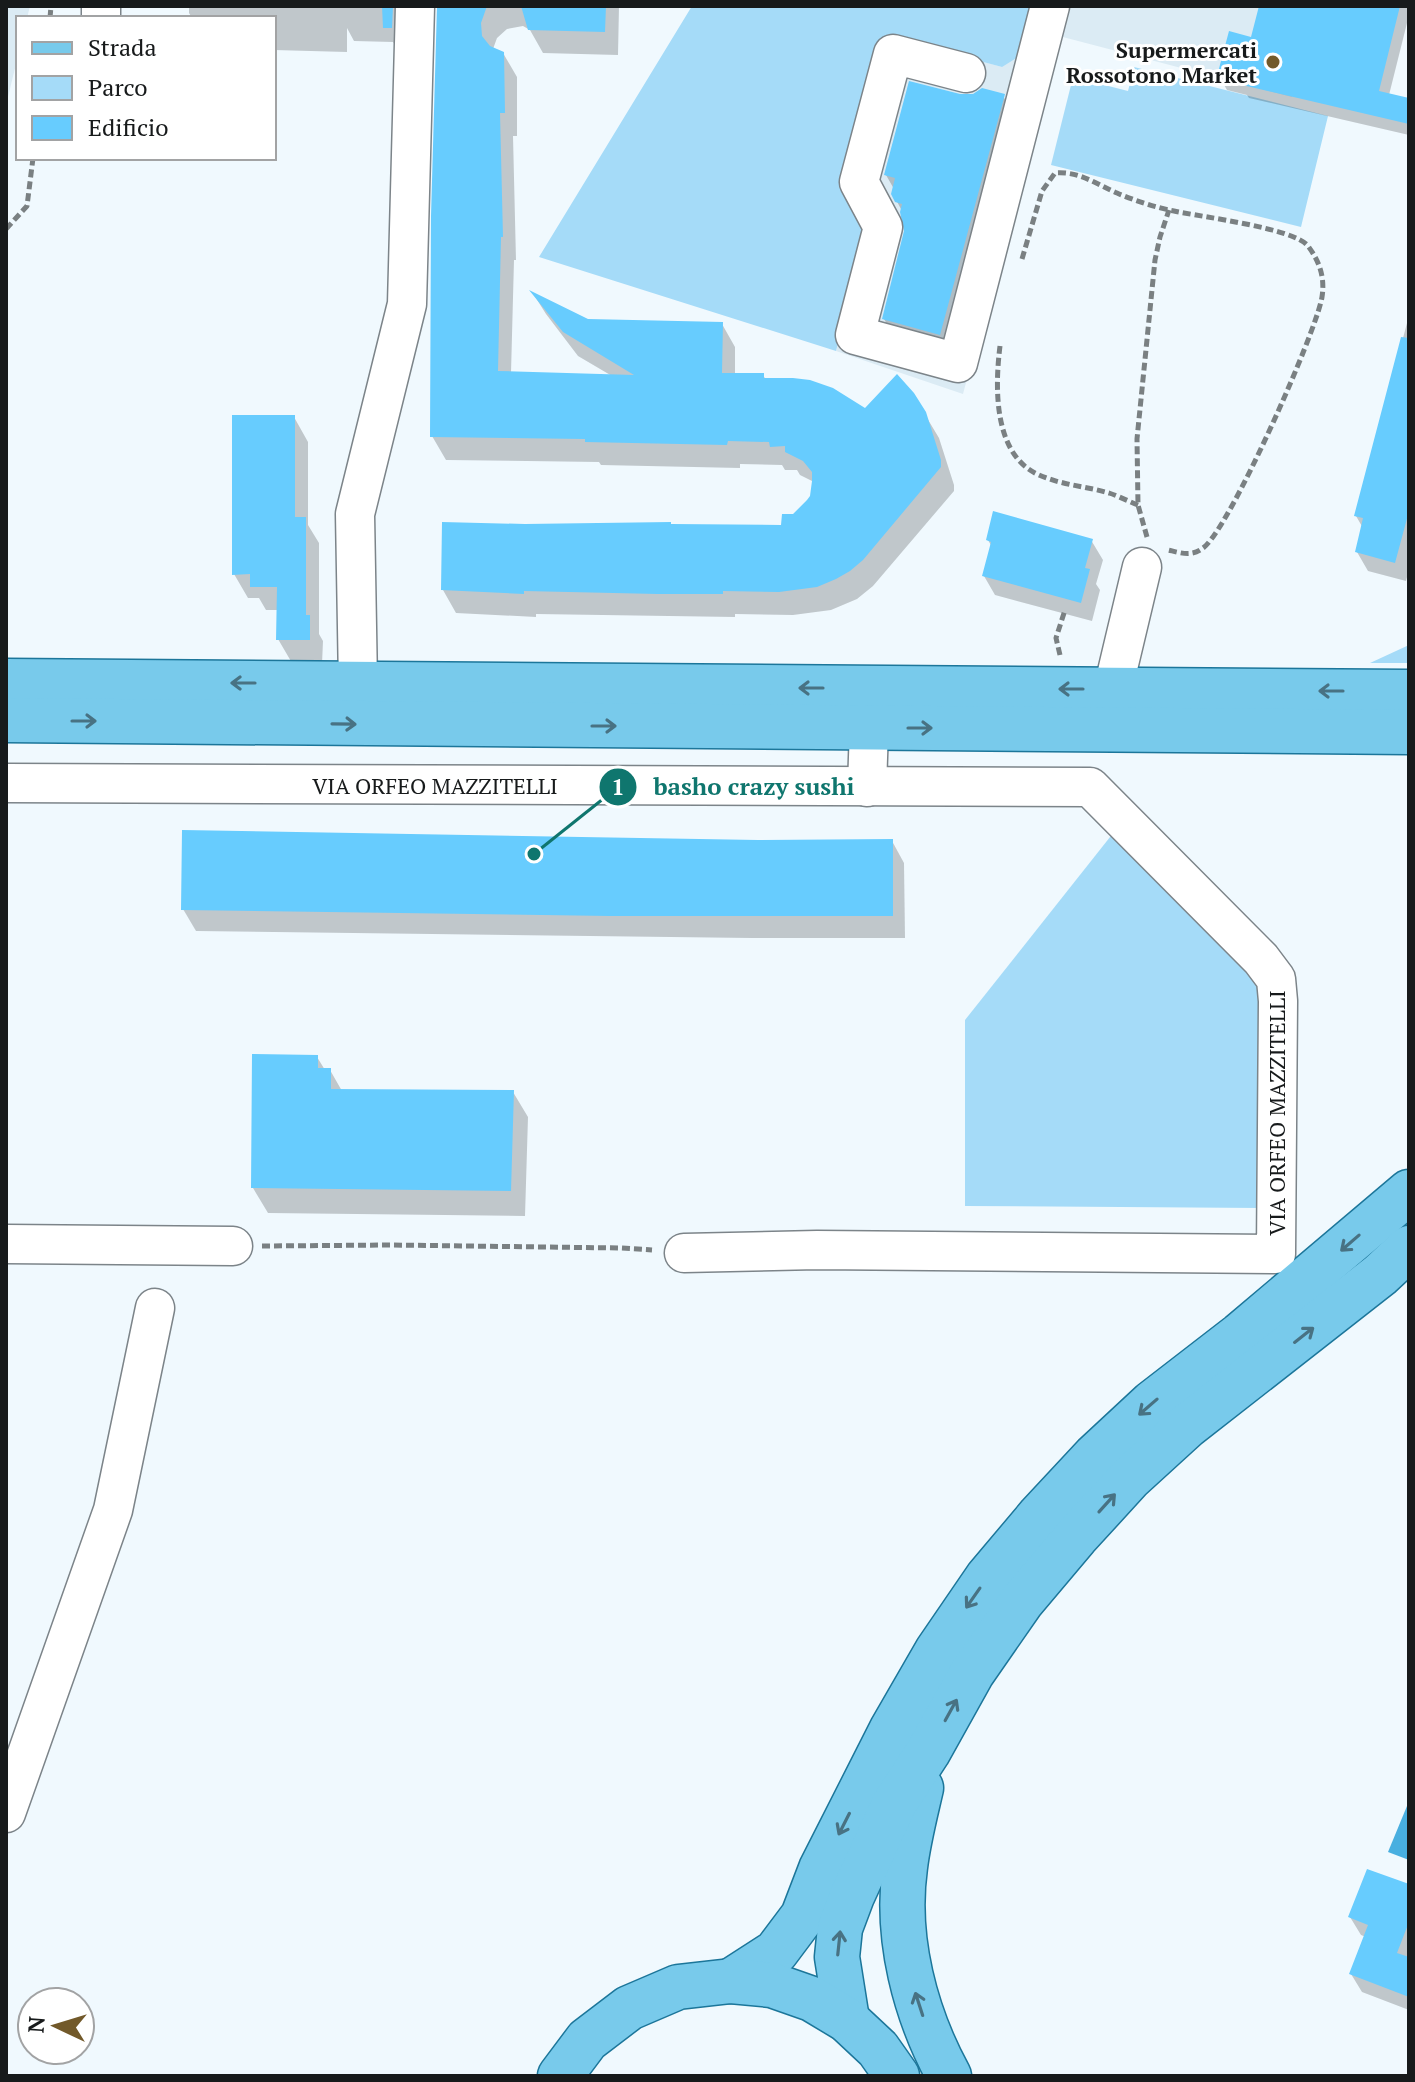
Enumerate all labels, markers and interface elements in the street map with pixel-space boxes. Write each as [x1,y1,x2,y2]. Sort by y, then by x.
legend [16,16,276,160]
text: Strada [88,31,157,63]
place label: Supermercati Rossotono Market [1066,35,1257,89]
marker: Supermercati Rossotono Market [1264,53,1282,71]
text: Parco [88,71,148,103]
text: Edificio [88,111,169,143]
one-way arrow [230,675,257,691]
one-way arrow [798,680,825,696]
one-way arrow [1058,681,1085,697]
one-way arrow [1318,683,1345,699]
one-way arrow [70,713,97,729]
one-way arrow [330,716,357,731]
one-way arrow [590,718,617,734]
one-way arrow [906,720,933,736]
callout: basho crazy sushi [598,763,871,811]
text: 1 [611,770,625,802]
text: basho crazy sushi [652,770,855,802]
street label: VIA ORFEO MAZZITELLI [312,771,558,800]
street label: VIA ORFEO MAZZITELLI [1262,990,1291,1236]
one-way arrow [1340,1234,1360,1252]
one-way arrow [1293,1326,1314,1344]
one-way arrow [1139,1398,1159,1416]
one-way arrow [1098,1494,1116,1514]
one-way arrow [965,1587,981,1609]
one-way arrow [944,1699,959,1723]
one-way arrow [836,1811,852,1835]
one-way arrow [831,1930,846,1957]
north arrow [16,1986,96,2066]
one-way arrow [910,1992,925,2017]
text: N [21,2015,51,2034]

